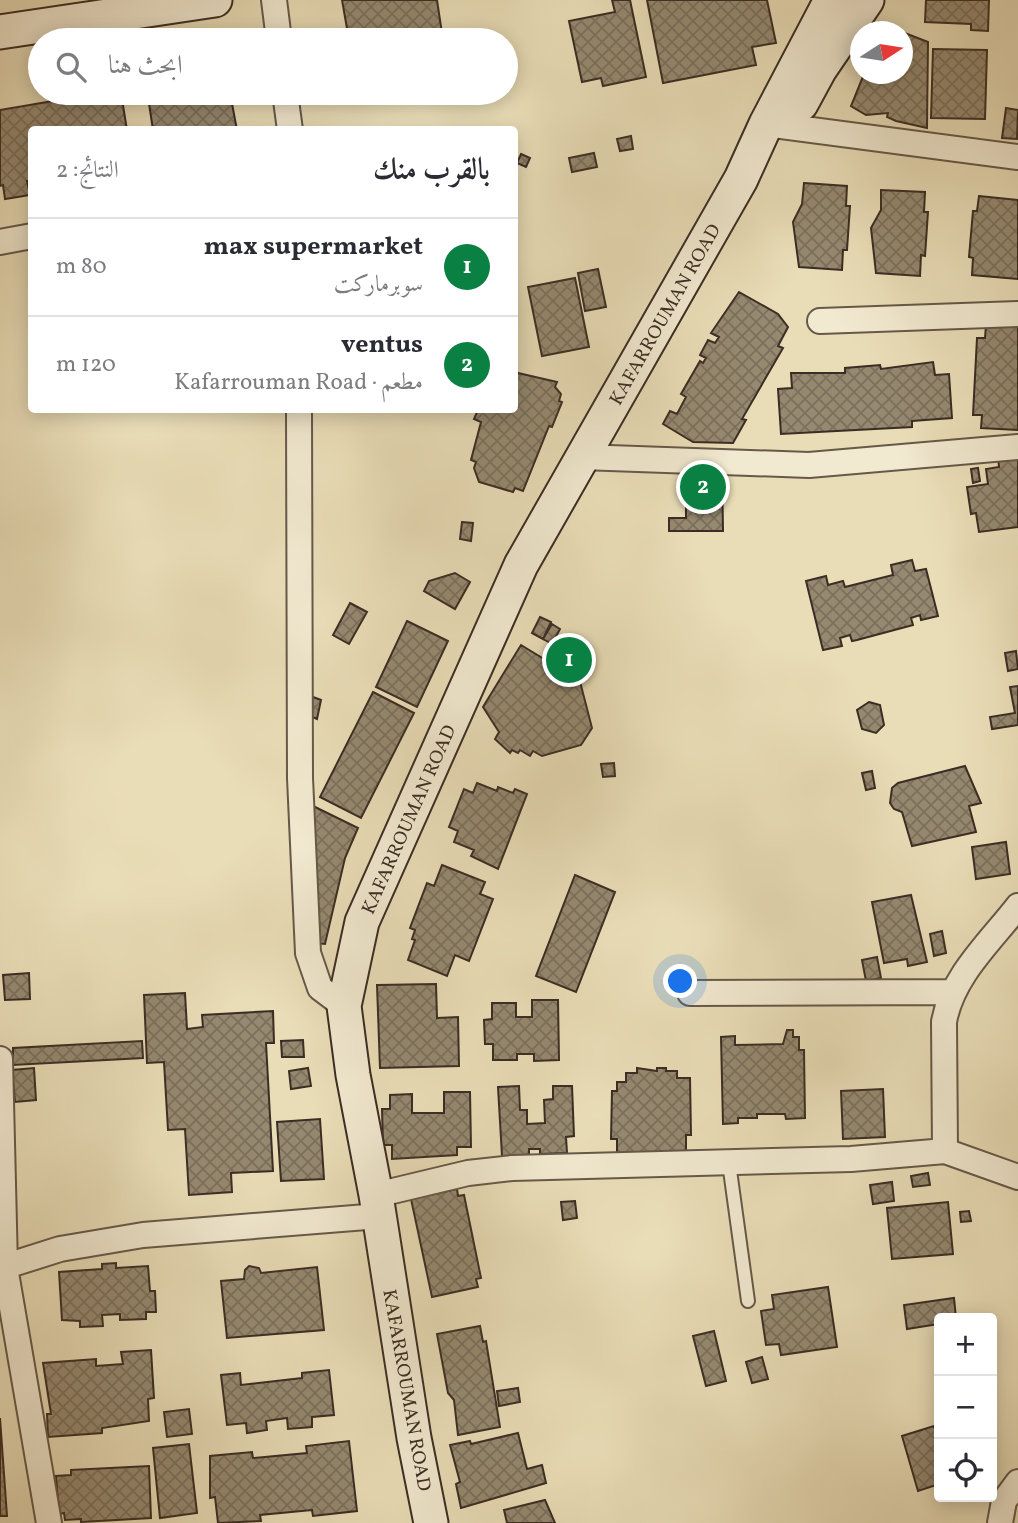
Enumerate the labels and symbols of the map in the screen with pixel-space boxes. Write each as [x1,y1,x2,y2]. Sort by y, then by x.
north arrow [850,21,913,84]
street label: KAFARROUMAN ROAD [604,220,728,410]
pin: 2 [680,461,726,513]
pin: 1 [546,634,592,686]
street label: KAFARROUMAN ROAD [356,721,463,919]
your location [663,964,697,998]
street label: KAFARROUMAN ROAD [375,1287,437,1493]

